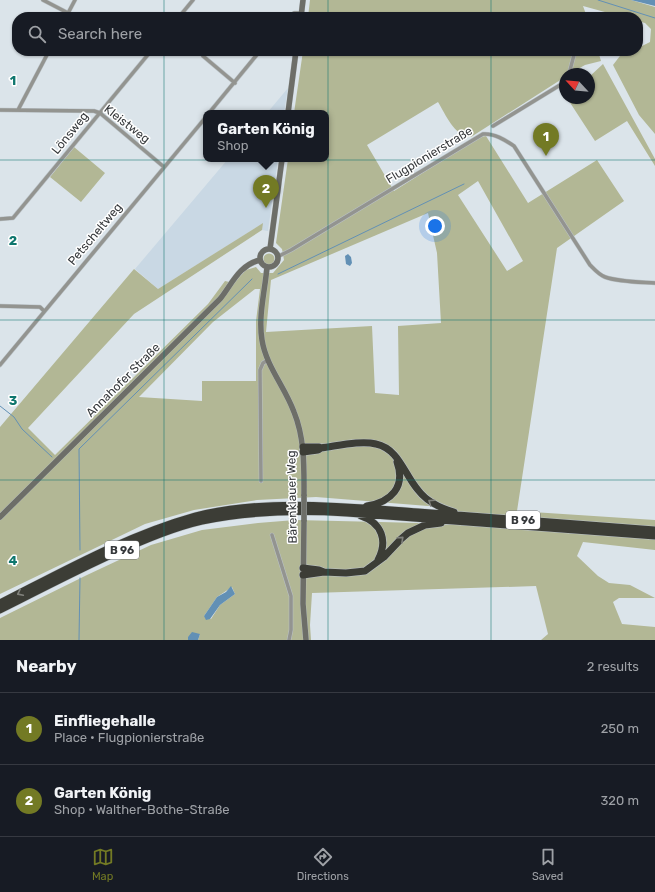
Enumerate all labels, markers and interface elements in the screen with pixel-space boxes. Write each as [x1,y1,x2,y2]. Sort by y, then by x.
search box [12,12,643,56]
icon: search [26,23,48,45]
text: Search here [58,25,142,43]
north arrow [559,68,595,104]
text: 1 [10,73,16,88]
street label: Kleistweg [101,102,153,146]
street label: Lönsweg [49,109,91,157]
popup [203,110,329,162]
text: Garten König [217,120,315,138]
pin: 1 [533,123,559,156]
street label: Flugpionierstraße [383,124,475,186]
text: Shop [217,138,249,153]
pin: 2 [253,175,279,208]
street label: Petscheltweg [65,200,125,268]
your location [425,216,445,236]
text: 2 [9,233,17,248]
street label: Annahofer Straße [83,340,163,420]
text: 3 [9,393,18,408]
street label: Bärenklauer Weg [284,450,300,544]
one-way arrow [428,499,435,507]
road number: B 96 [506,511,540,529]
one-way arrow [397,537,404,544]
road number: B 96 [105,541,139,559]
text: 4 [9,553,18,568]
one-way arrow [17,588,25,595]
text: Nearby [16,656,77,676]
text: 2 results [587,659,639,674]
text: Einfliegehalle [54,712,156,730]
text: 1 [26,721,32,736]
text: 250 m [601,721,639,736]
text: Place · Flugpionierstraße [54,730,204,745]
text: Garten König [54,784,151,802]
text: 2 [25,793,33,808]
text: 320 m [601,793,639,808]
text: Shop · Walther-Bothe-Straße [54,802,230,817]
tab: Map [92,846,114,883]
tab: Directions [297,846,349,883]
tab: Saved [532,846,563,883]

